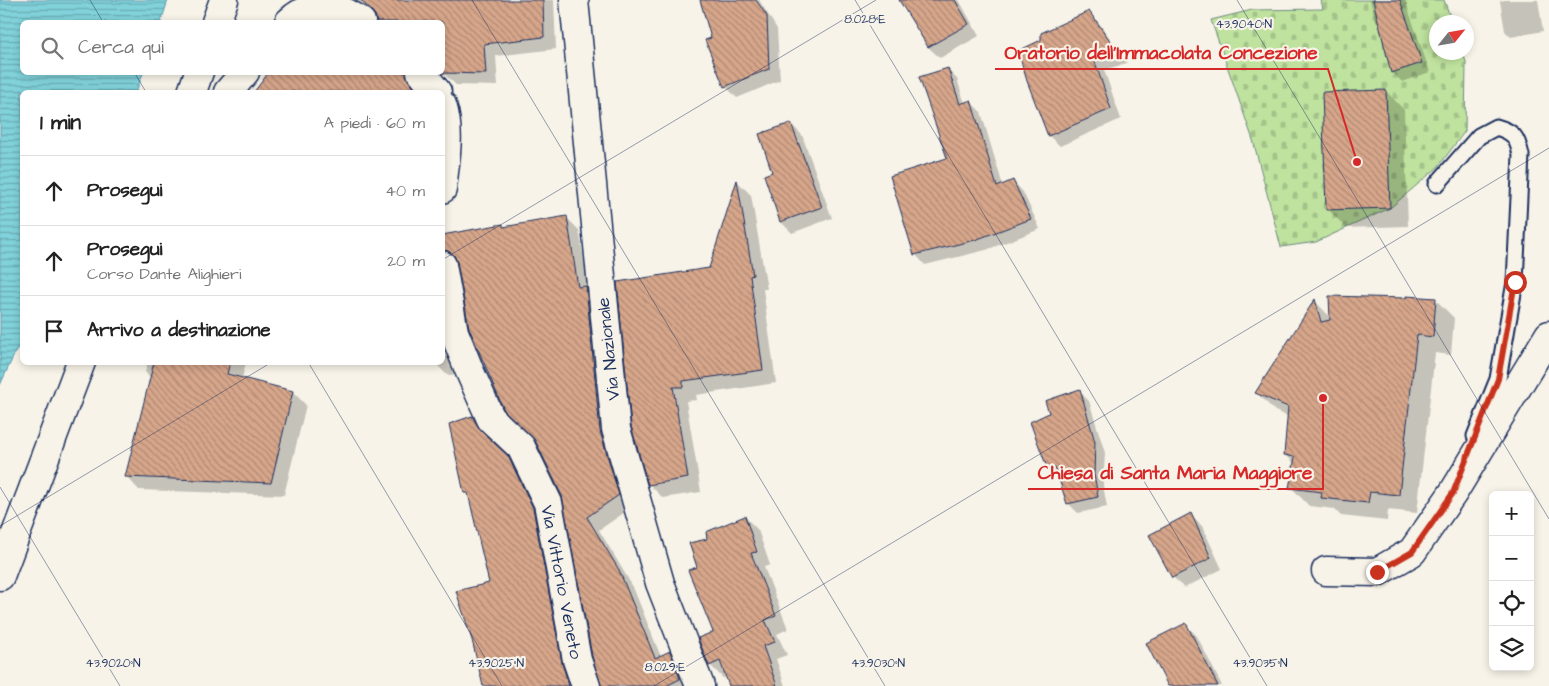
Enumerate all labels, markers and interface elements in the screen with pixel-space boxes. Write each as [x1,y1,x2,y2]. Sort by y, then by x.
text: 8.028°E [844,11,886,28]
north arrow [1429,15,1474,60]
text: 43.9040°N [1216,16,1273,33]
search box [20,20,445,75]
icon: search [38,34,66,62]
text: Cerca qui [78,34,164,61]
callout: Oratorio dell'Immacolata Concezione [995,35,1328,69]
text: Oratorio dell'Immacolata Concezione [1004,40,1318,67]
text: 1 min [40,108,81,137]
text: A piedi · 60 m [324,112,425,134]
icon: ahead [40,177,68,205]
text: Prosegui [87,177,162,204]
text: 40 m [385,180,425,202]
text: Prosegui [87,236,162,263]
icon: ahead [40,247,68,275]
text: 20 m [387,250,425,272]
text: Corso Dante Alighieri [87,263,241,285]
route start [1504,271,1527,294]
street label: Via Nazionale [591,296,626,402]
icon: arrive [40,317,68,345]
text: Arrivo a destinazione [87,317,270,344]
callout: Chiesa di Santa Maria Maggiore [1028,455,1323,489]
text: Chiesa di Santa Maria Maggiore [1038,460,1313,488]
map controls [1489,491,1534,671]
button: + [1489,491,1534,536]
street label: Via Vittorio Veneto [534,503,589,661]
button: − [1489,536,1534,581]
route end [1366,561,1389,584]
button: locate [1489,581,1534,626]
button: layers [1489,626,1534,671]
text: 43.9020°N [86,655,141,672]
text: 43.9025°N [468,655,524,672]
text: 43.9030°N [851,655,906,672]
text: 43.9035°N [1232,655,1288,672]
text: 8.029°E [645,659,685,676]

